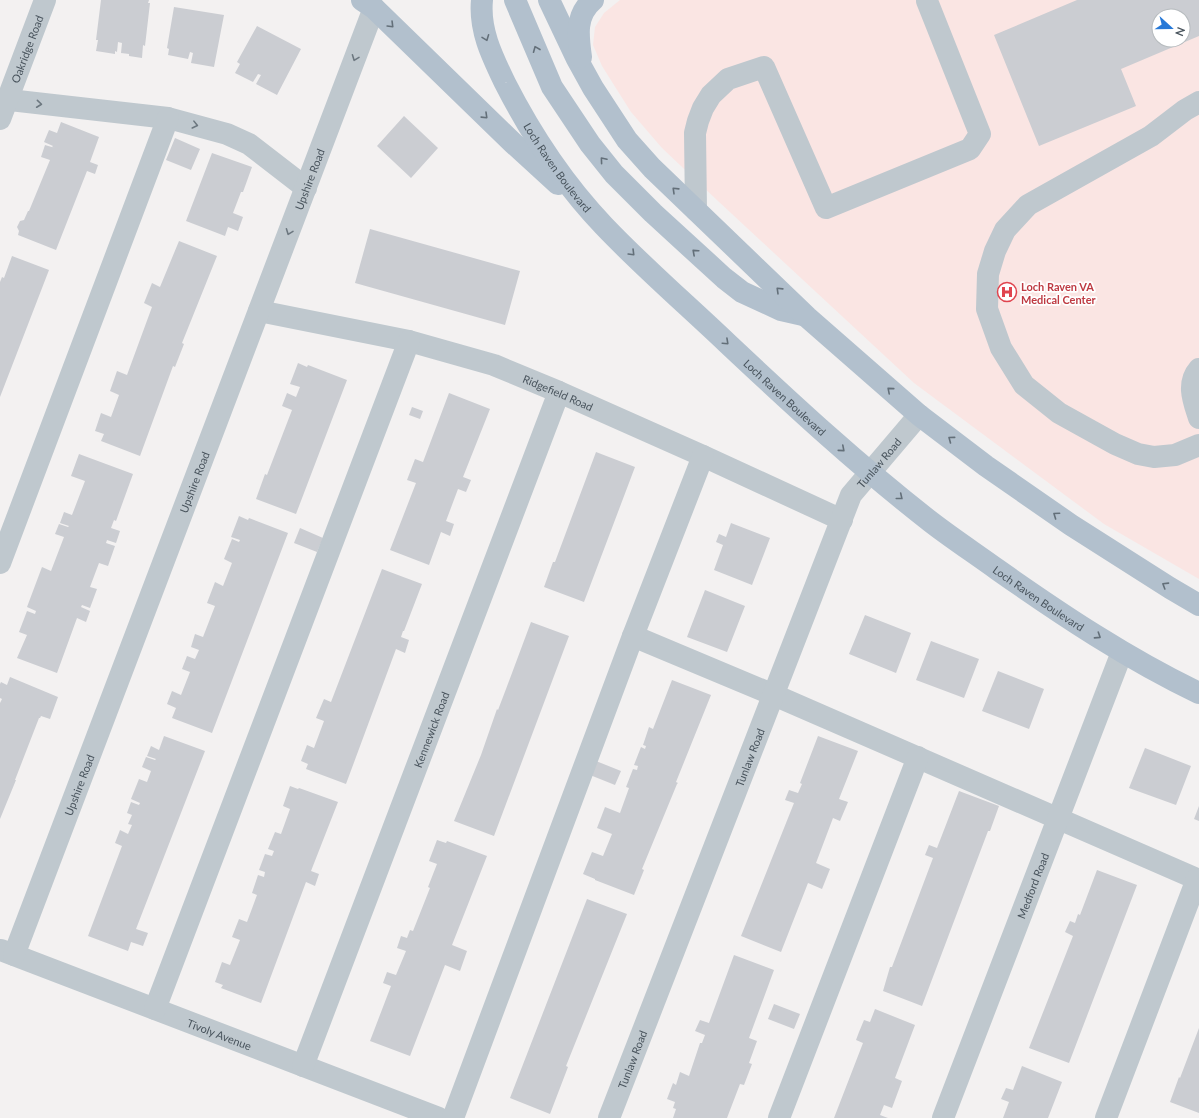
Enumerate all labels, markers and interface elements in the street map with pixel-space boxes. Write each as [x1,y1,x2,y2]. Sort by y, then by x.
north arrow [1151,8,1191,48]
street label: Oakridge Road [8,13,45,84]
one-way arrow [386,21,394,28]
text: N [1173,25,1188,38]
one-way arrow [482,35,490,42]
one-way arrow [533,46,541,53]
one-way arrow [352,54,360,61]
one-way arrow [36,99,42,108]
one-way arrow [480,111,488,119]
one-way arrow [191,120,198,129]
street label: Loch Raven Boulevard [522,120,595,215]
street label: Upshire Road [291,147,326,212]
one-way arrow [600,157,607,165]
one-way arrow [672,187,680,195]
one-way arrow [285,228,293,235]
one-way arrow [627,248,635,256]
one-way arrow [692,249,700,256]
place label: Loch Raven VA Medical Center [1021,280,1097,306]
hospital icon: Loch Raven VA Medical Center [996,281,1018,303]
one-way arrow [776,287,784,294]
one-way arrow [721,337,729,345]
street label: Loch Raven Boulevard [742,356,829,438]
street label: Ridgefield Road [521,371,595,413]
one-way arrow [887,387,894,394]
street label: Tunlaw Road [854,435,903,490]
one-way arrow [948,437,955,444]
one-way arrow [837,445,845,452]
street label: Upshire Road [176,450,211,514]
one-way arrow [896,492,903,499]
one-way arrow [1053,512,1060,520]
street label: Loch Raven Boulevard [991,562,1087,633]
one-way arrow [1162,583,1169,590]
one-way arrow [1094,632,1101,639]
street label: Kennewick Road [411,690,451,769]
street label: Tunlaw Road [732,726,766,788]
street label: Upshire Road [61,752,96,817]
street label: Medford Road [1014,851,1051,920]
street label: Tivoly Avenue [185,1016,254,1052]
street label: Tunlaw Road [615,1028,649,1090]

